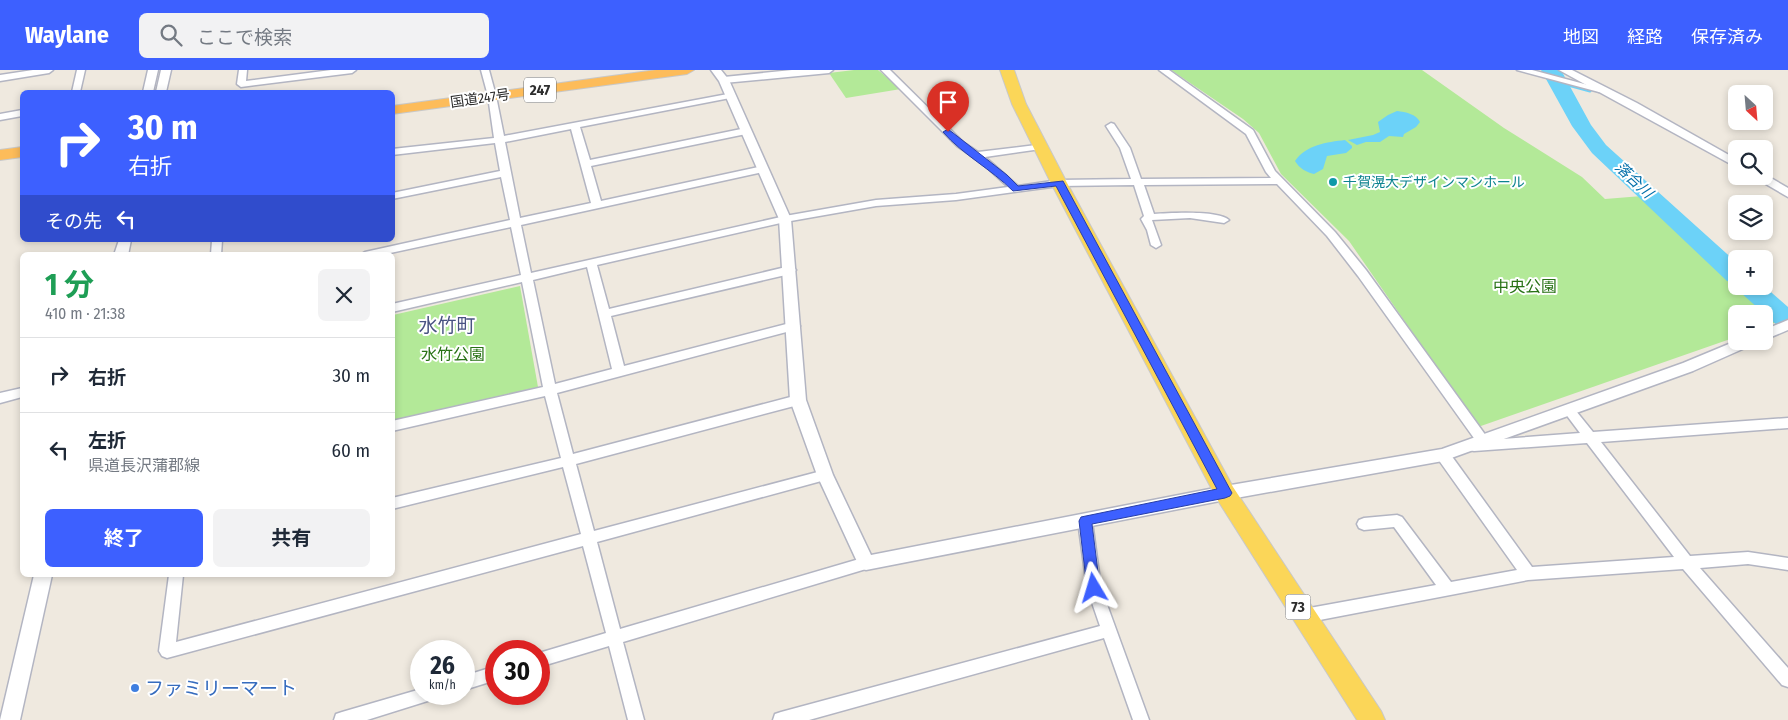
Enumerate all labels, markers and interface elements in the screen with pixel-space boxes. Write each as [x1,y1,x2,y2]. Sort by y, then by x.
search box [139,13,489,58]
text: Waylane [25,21,109,49]
icon: search [157,21,185,49]
text: ここで検索 [197,26,292,49]
text: 地図 [1563,26,1599,48]
text: 経路 [1627,26,1663,48]
text: 保存済み [1691,26,1763,48]
road number: 247 [524,78,556,102]
pin [927,81,969,132]
north arrow [1728,85,1772,130]
map controls [1728,85,1773,350]
street label: 国道247号 [449,86,511,111]
icon: arrive [934,88,962,116]
text: 30 m [128,106,198,148]
icon: right [45,110,110,175]
button: search [1728,140,1773,185]
text: 右折 [128,153,172,180]
water label: 落合川 [1611,158,1658,203]
place label: 千賀滉大デザインマンホール [1343,174,1525,191]
marker: 千賀滉大デザインマンホール [1327,176,1339,188]
button: layers [1728,195,1773,240]
icon: left [112,205,140,233]
text: その先 [45,210,102,233]
button: + [1728,250,1773,295]
text: 1 分 [45,267,94,303]
button: close [318,269,370,321]
park label: 中央公園 [1493,277,1557,296]
text: 410 m · 21:38 [45,304,125,323]
button: − [1728,305,1773,350]
district label: 水竹町 [418,314,476,337]
park label: 水竹公園 [421,345,485,364]
icon: right [45,361,73,389]
text: 30 m [332,364,370,387]
text: 右折 [88,366,126,389]
text: 左折 [88,429,126,452]
icon: left [45,436,73,464]
text: 60 m [332,439,370,462]
text: 県道長沢蒲郡線 [88,456,200,475]
button: 終了 [45,509,203,567]
button: 共有 [213,509,370,567]
position arrow [1067,561,1119,613]
road number: 73 [1286,594,1310,620]
speed limit sign: 30 [485,640,550,705]
text: 26 [430,651,455,681]
place label: ファミリーマート [145,677,297,700]
text: km/h [429,678,456,692]
marker: ファミリーマート [129,682,141,694]

